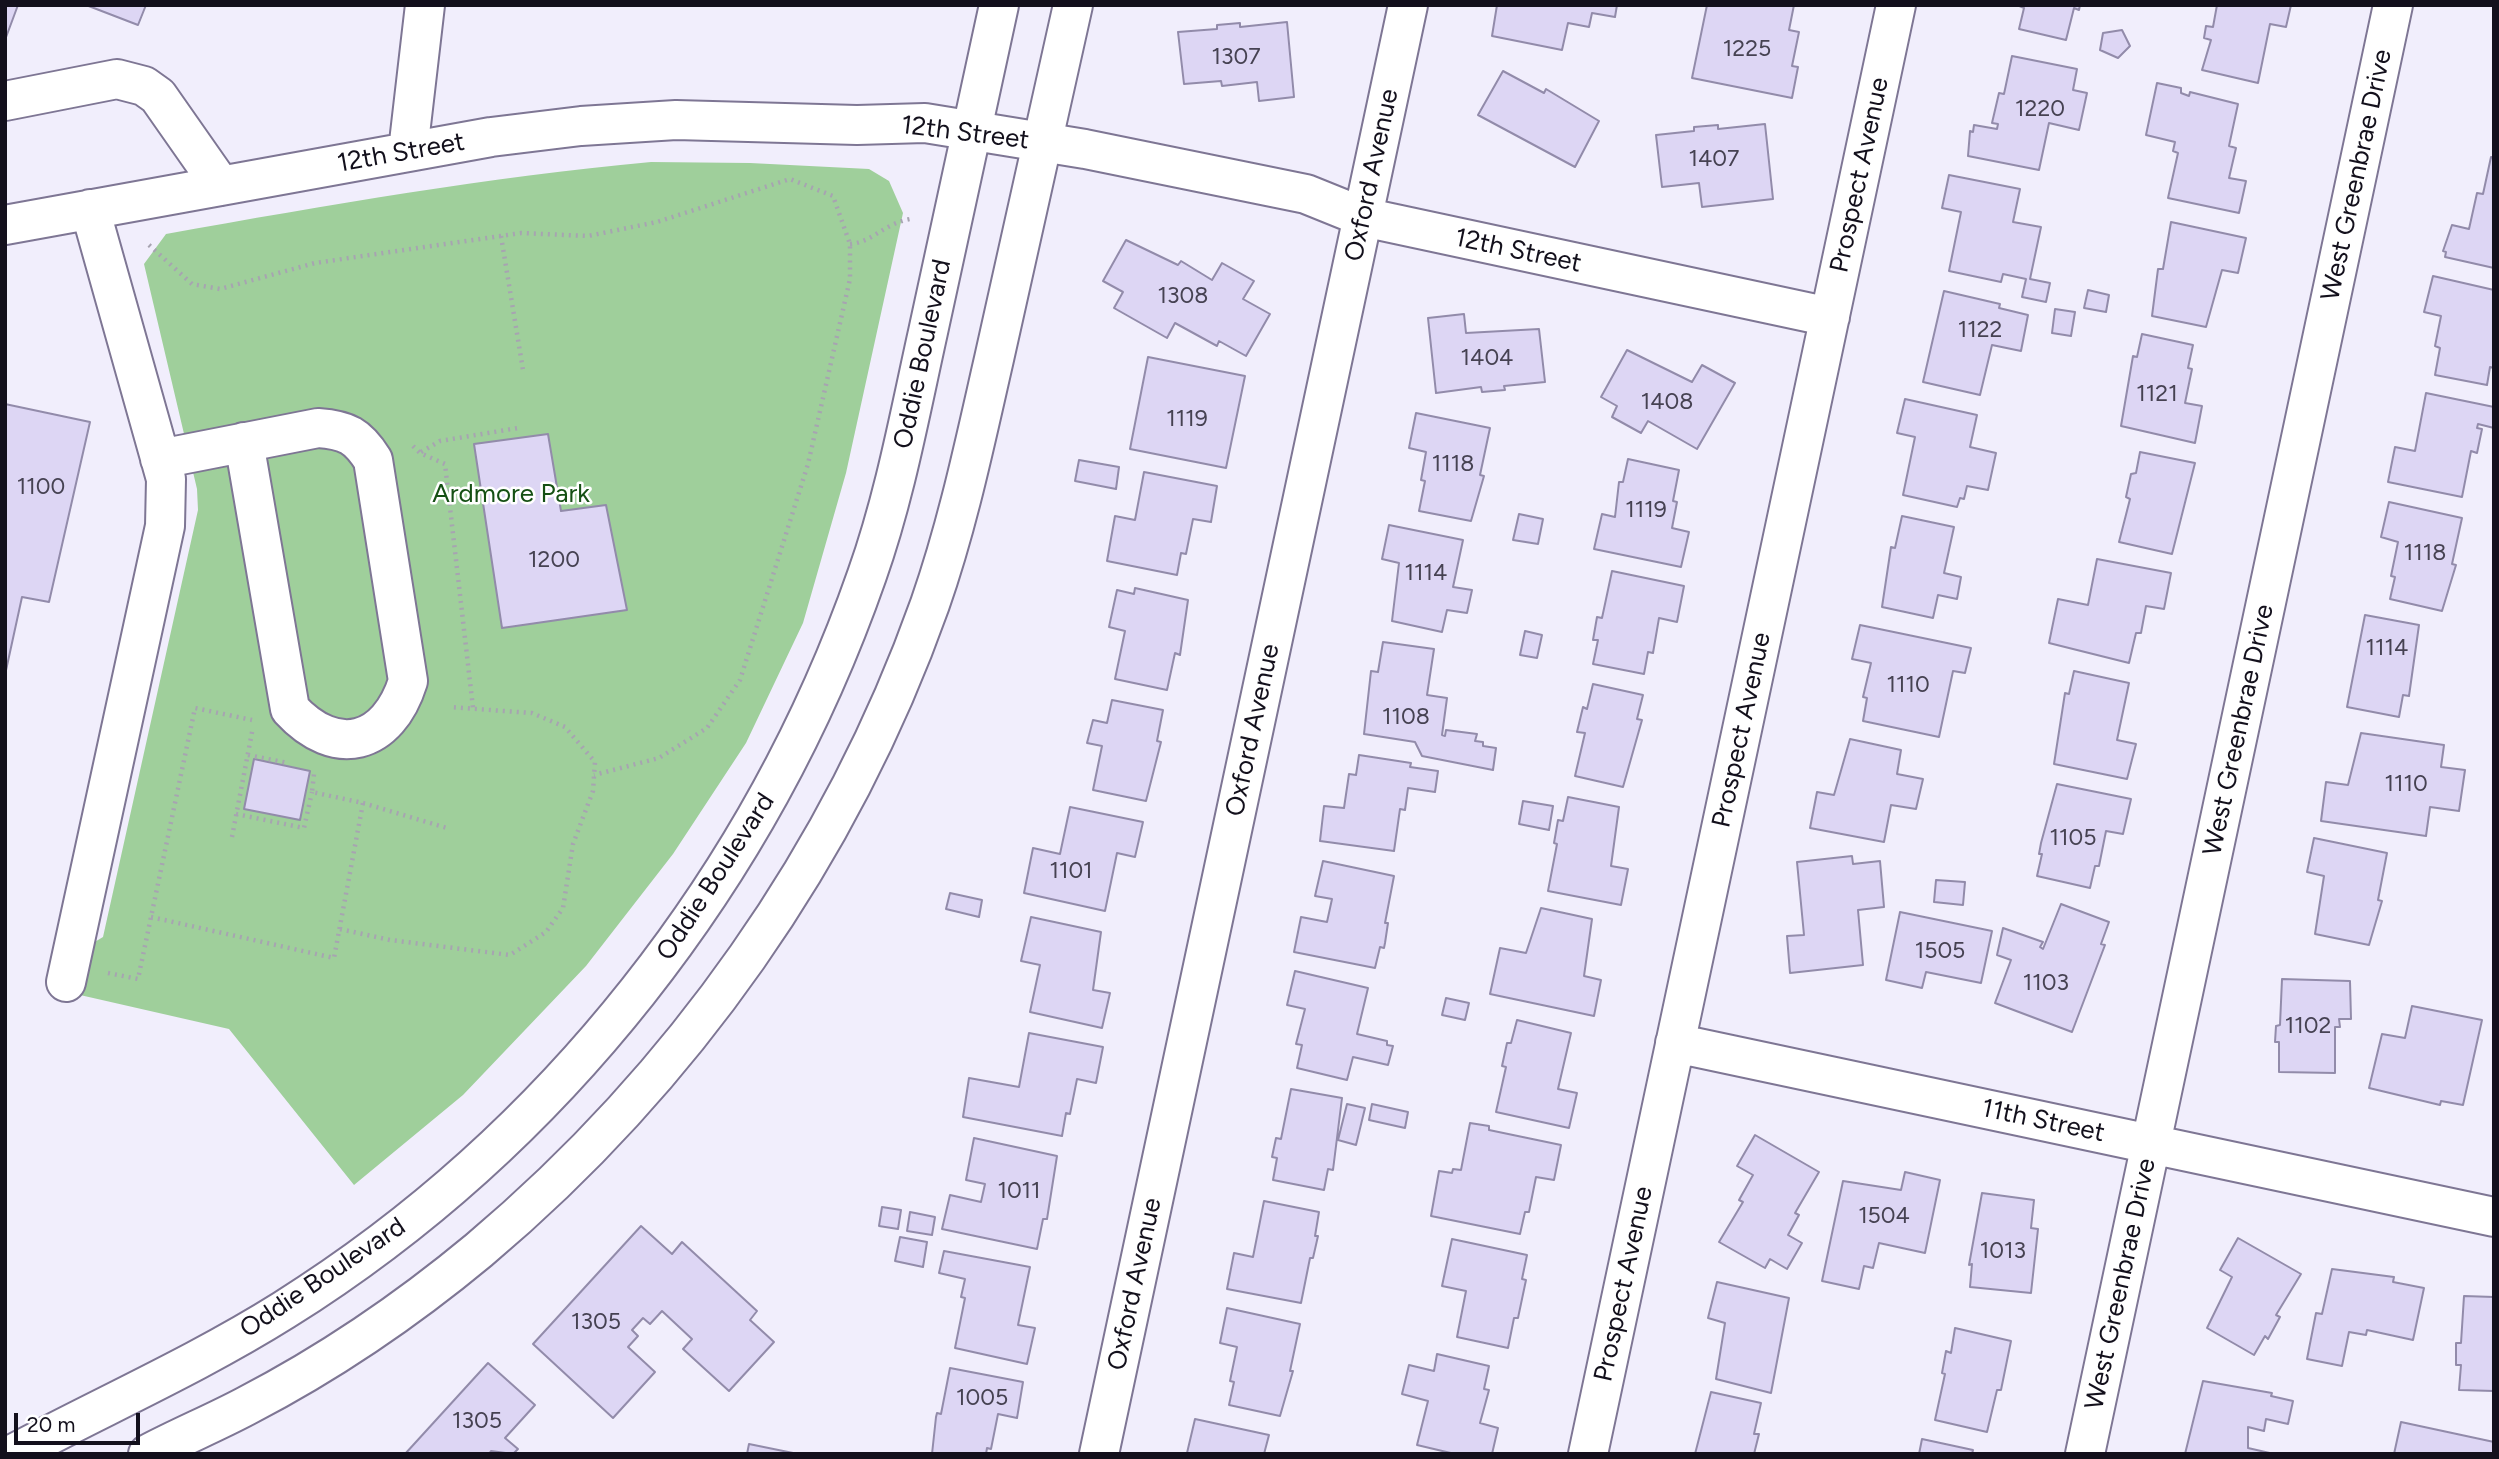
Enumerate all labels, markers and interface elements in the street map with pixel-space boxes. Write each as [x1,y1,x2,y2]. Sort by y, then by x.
house number: 1225 [1723,35,1771,63]
house number: 1307 [1211,43,1261,71]
street label: West Greenbrae Drive [2315,47,2399,303]
street label: Prospect Avenue [1824,75,1896,275]
street label: Oxford Avenue [1338,86,1406,264]
house number: 1220 [2015,95,2065,123]
street label: 12th Street [899,110,1031,156]
street label: 12th Street [335,126,467,180]
house number: 1407 [1689,145,1739,173]
street label: 12th Street [1452,222,1584,280]
street label: Oddie Boulevard [888,256,958,452]
house number: 1308 [1158,282,1208,310]
house number: 1122 [1958,316,2002,344]
house number: 1404 [1461,344,1513,372]
house number: 1121 [2136,380,2178,408]
house number: 1408 [1641,388,1693,416]
house number: 1119 [1166,405,1208,433]
house number: 1118 [1432,450,1474,478]
house number: 1100 [17,473,65,501]
park label: Ardmore Park [432,478,590,510]
house number: 1119 [1625,496,1667,524]
house number: 1118 [2404,539,2446,567]
house number: 1200 [528,546,580,574]
house number: 1114 [1405,559,1447,587]
street label: West Greenbrae Drive [2197,602,2281,858]
street label: Prospect Avenue [1706,630,1778,830]
house number: 1114 [2366,634,2408,662]
street label: Oxford Avenue [1219,641,1287,819]
house number: 1110 [1886,671,1930,699]
house number: 1108 [1382,703,1430,731]
house number: 1110 [2384,770,2428,798]
street label: Oddie Boulevard [650,788,782,966]
house number: 1105 [2050,824,2096,852]
house number: 1101 [1049,857,1093,885]
house number: 1505 [1915,937,1965,965]
house number: 1103 [2023,969,2069,997]
house number: 1102 [2285,1012,2331,1040]
street label: 11th Street [1979,1093,2107,1149]
street label: West Greenbrae Drive [2079,1156,2163,1412]
house number: 1011 [997,1177,1041,1205]
street label: Prospect Avenue [1588,1184,1660,1384]
street label: Oxford Avenue [1101,1195,1169,1373]
house number: 1504 [1858,1202,1910,1230]
street label: Oddie Boulevard [234,1211,412,1345]
house number: 1013 [1980,1237,2026,1265]
house number: 1305 [571,1308,621,1336]
house number: 1005 [956,1384,1008,1412]
scale bar [18,1400,144,1444]
house number: 1305 [452,1407,502,1435]
text: 20 m [27,1412,75,1437]

